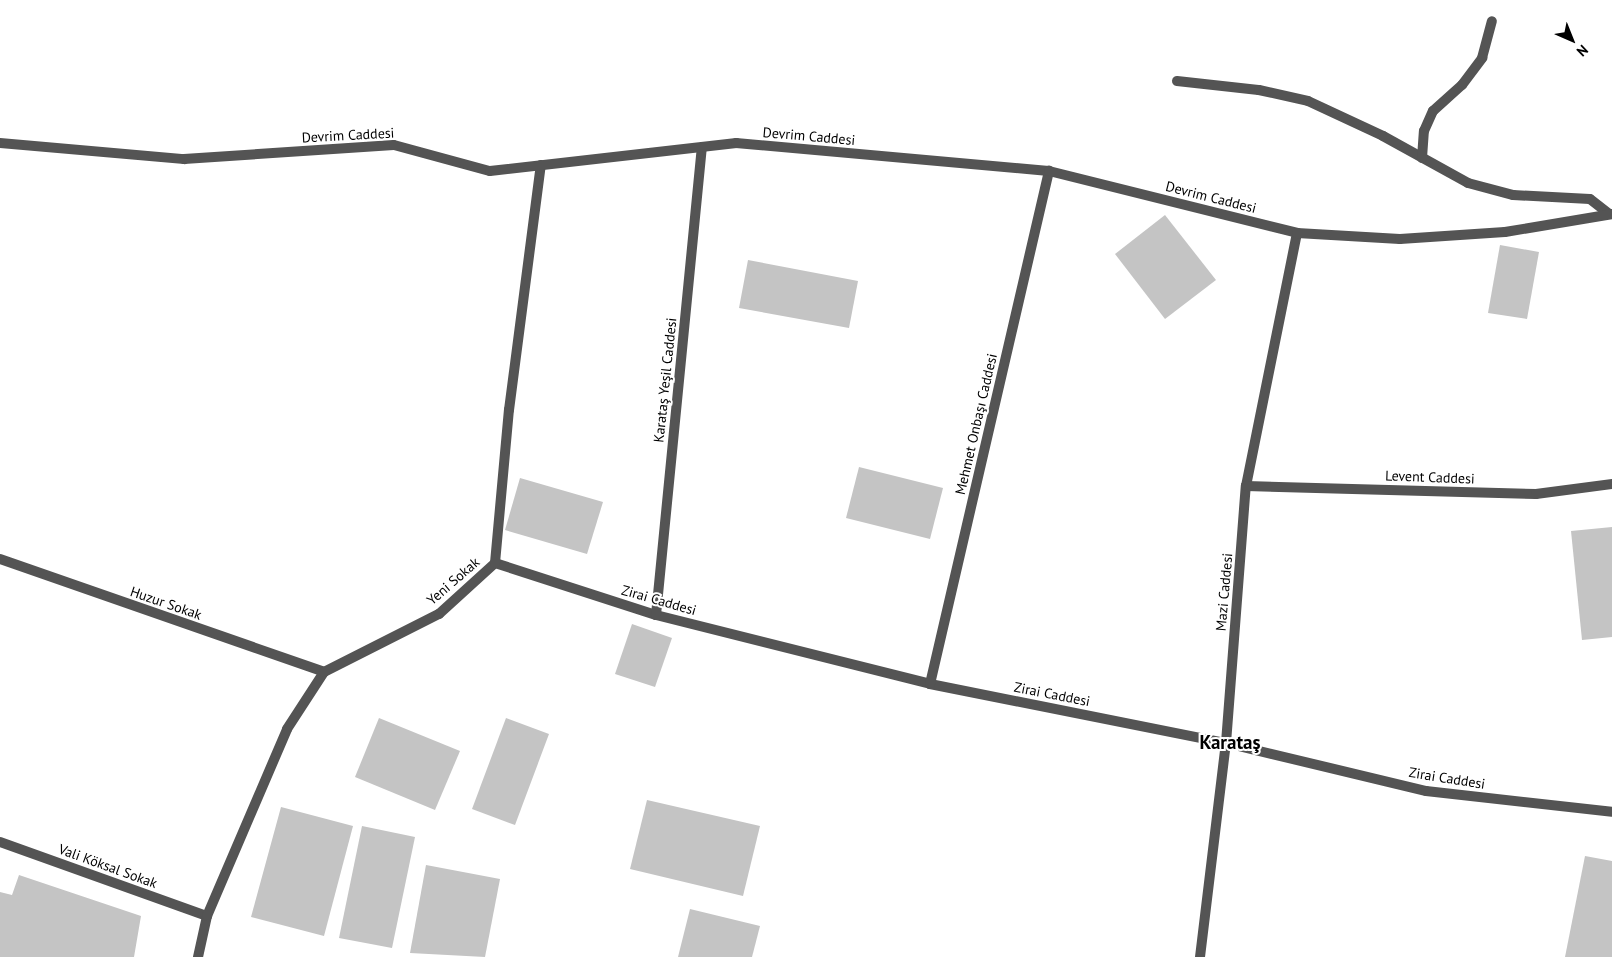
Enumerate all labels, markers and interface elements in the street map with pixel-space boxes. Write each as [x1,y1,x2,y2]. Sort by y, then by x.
north arrow [1547,15,1597,65]
text: N [1573,41,1592,60]
street label: Devrim Caddesi [301,124,395,146]
street label: Devrim Caddesi [762,124,856,148]
street label: Devrim Caddesi [1164,178,1258,216]
street label: Karataş Yeşil Caddesi [650,317,680,443]
street label: Mehmet Onbaşı Caddesi [952,352,1000,496]
street label: Levent Caddesi [1385,467,1475,487]
street label: Mazi Caddesi [1212,552,1236,632]
street label: Yeni Sokak [423,554,483,608]
street label: Zirai Caddesi [620,581,698,619]
street label: Huzur Sokak [128,583,204,623]
street label: Zirai Caddesi [1013,678,1091,710]
district label: Karataş [1200,732,1260,754]
street label: Zirai Caddesi [1408,764,1486,792]
street label: Vali Köksal Sokak [56,840,160,892]

